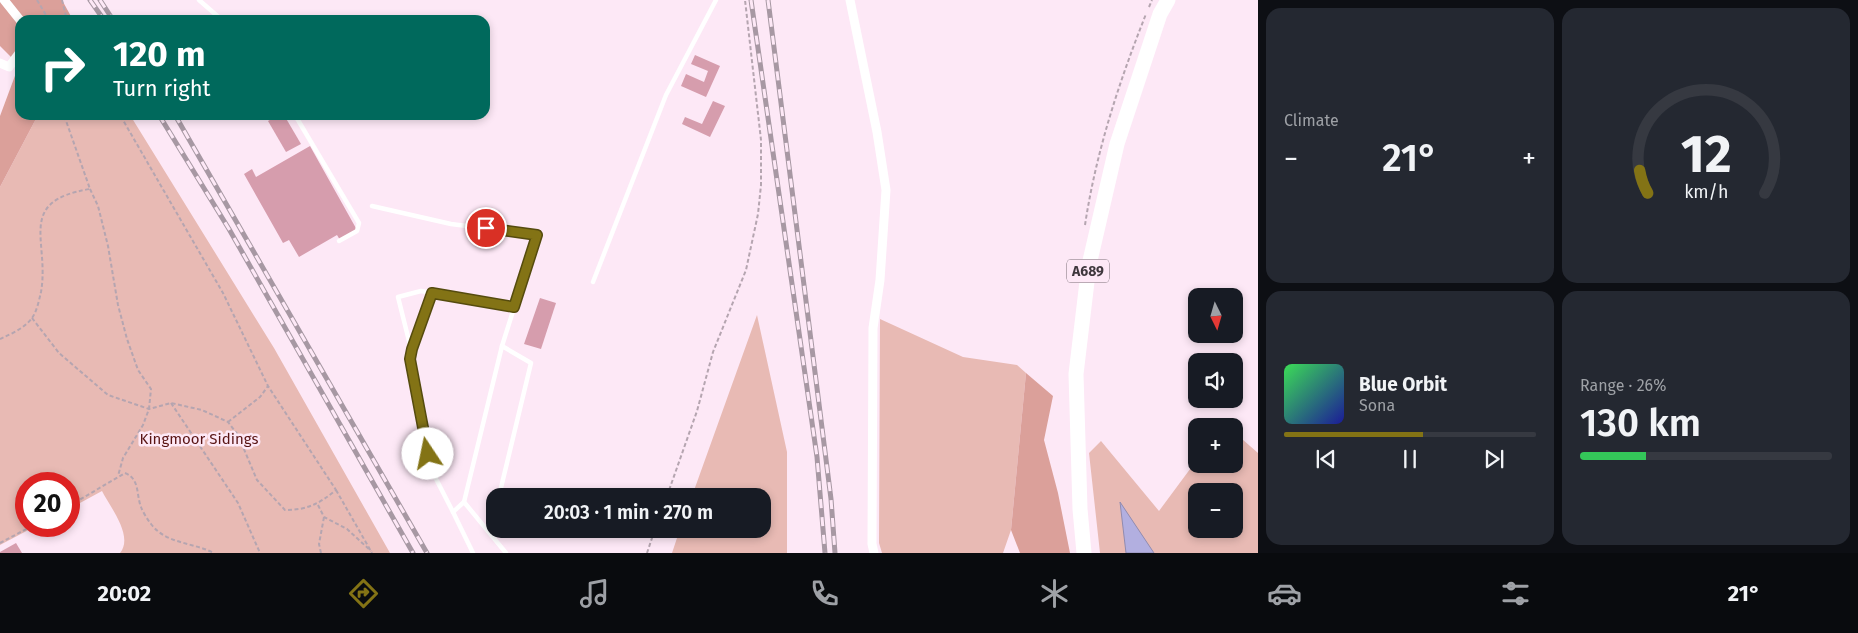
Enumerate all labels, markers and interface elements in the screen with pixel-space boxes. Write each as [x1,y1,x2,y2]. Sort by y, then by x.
text: 120 m [113,33,206,75]
icon: right [30,35,95,100]
text: Turn right [113,75,210,102]
text: Climate [1284,111,1339,130]
text: 12 [1680,123,1732,186]
text: 21° [1382,135,1438,181]
text: − [1284,142,1298,175]
text: + [1522,142,1536,175]
text: km/h [1684,181,1728,203]
pin [465,207,507,249]
icon: arrive [472,214,500,242]
road number: A689 [1067,260,1109,282]
north arrow [1188,288,1242,342]
map controls [1188,288,1243,538]
button: sound [1188,353,1243,408]
text: Blue Orbit [1359,373,1447,396]
text: Range · 26% [1580,376,1666,395]
text: Sona [1359,396,1395,415]
text: 130 km [1580,400,1701,446]
button: + [1188,418,1243,473]
position arrow [401,427,453,479]
park label: Kingmoor Sidings [140,430,258,448]
icon: previous [1312,445,1340,473]
icon: pause [1396,445,1424,473]
icon: next [1480,445,1508,473]
speed limit sign: 20 [15,472,80,537]
button: − [1188,483,1243,538]
text: 20:03 · 1 min · 270 m [544,501,713,524]
icon: directions [346,576,381,611]
icon: music [577,576,612,611]
icon: phone [807,576,842,611]
icon: climate [1037,576,1072,611]
icon: car [1267,576,1302,611]
icon: filters [1498,576,1533,611]
text: 20:02 [98,580,151,607]
text: 21° [1728,580,1760,607]

